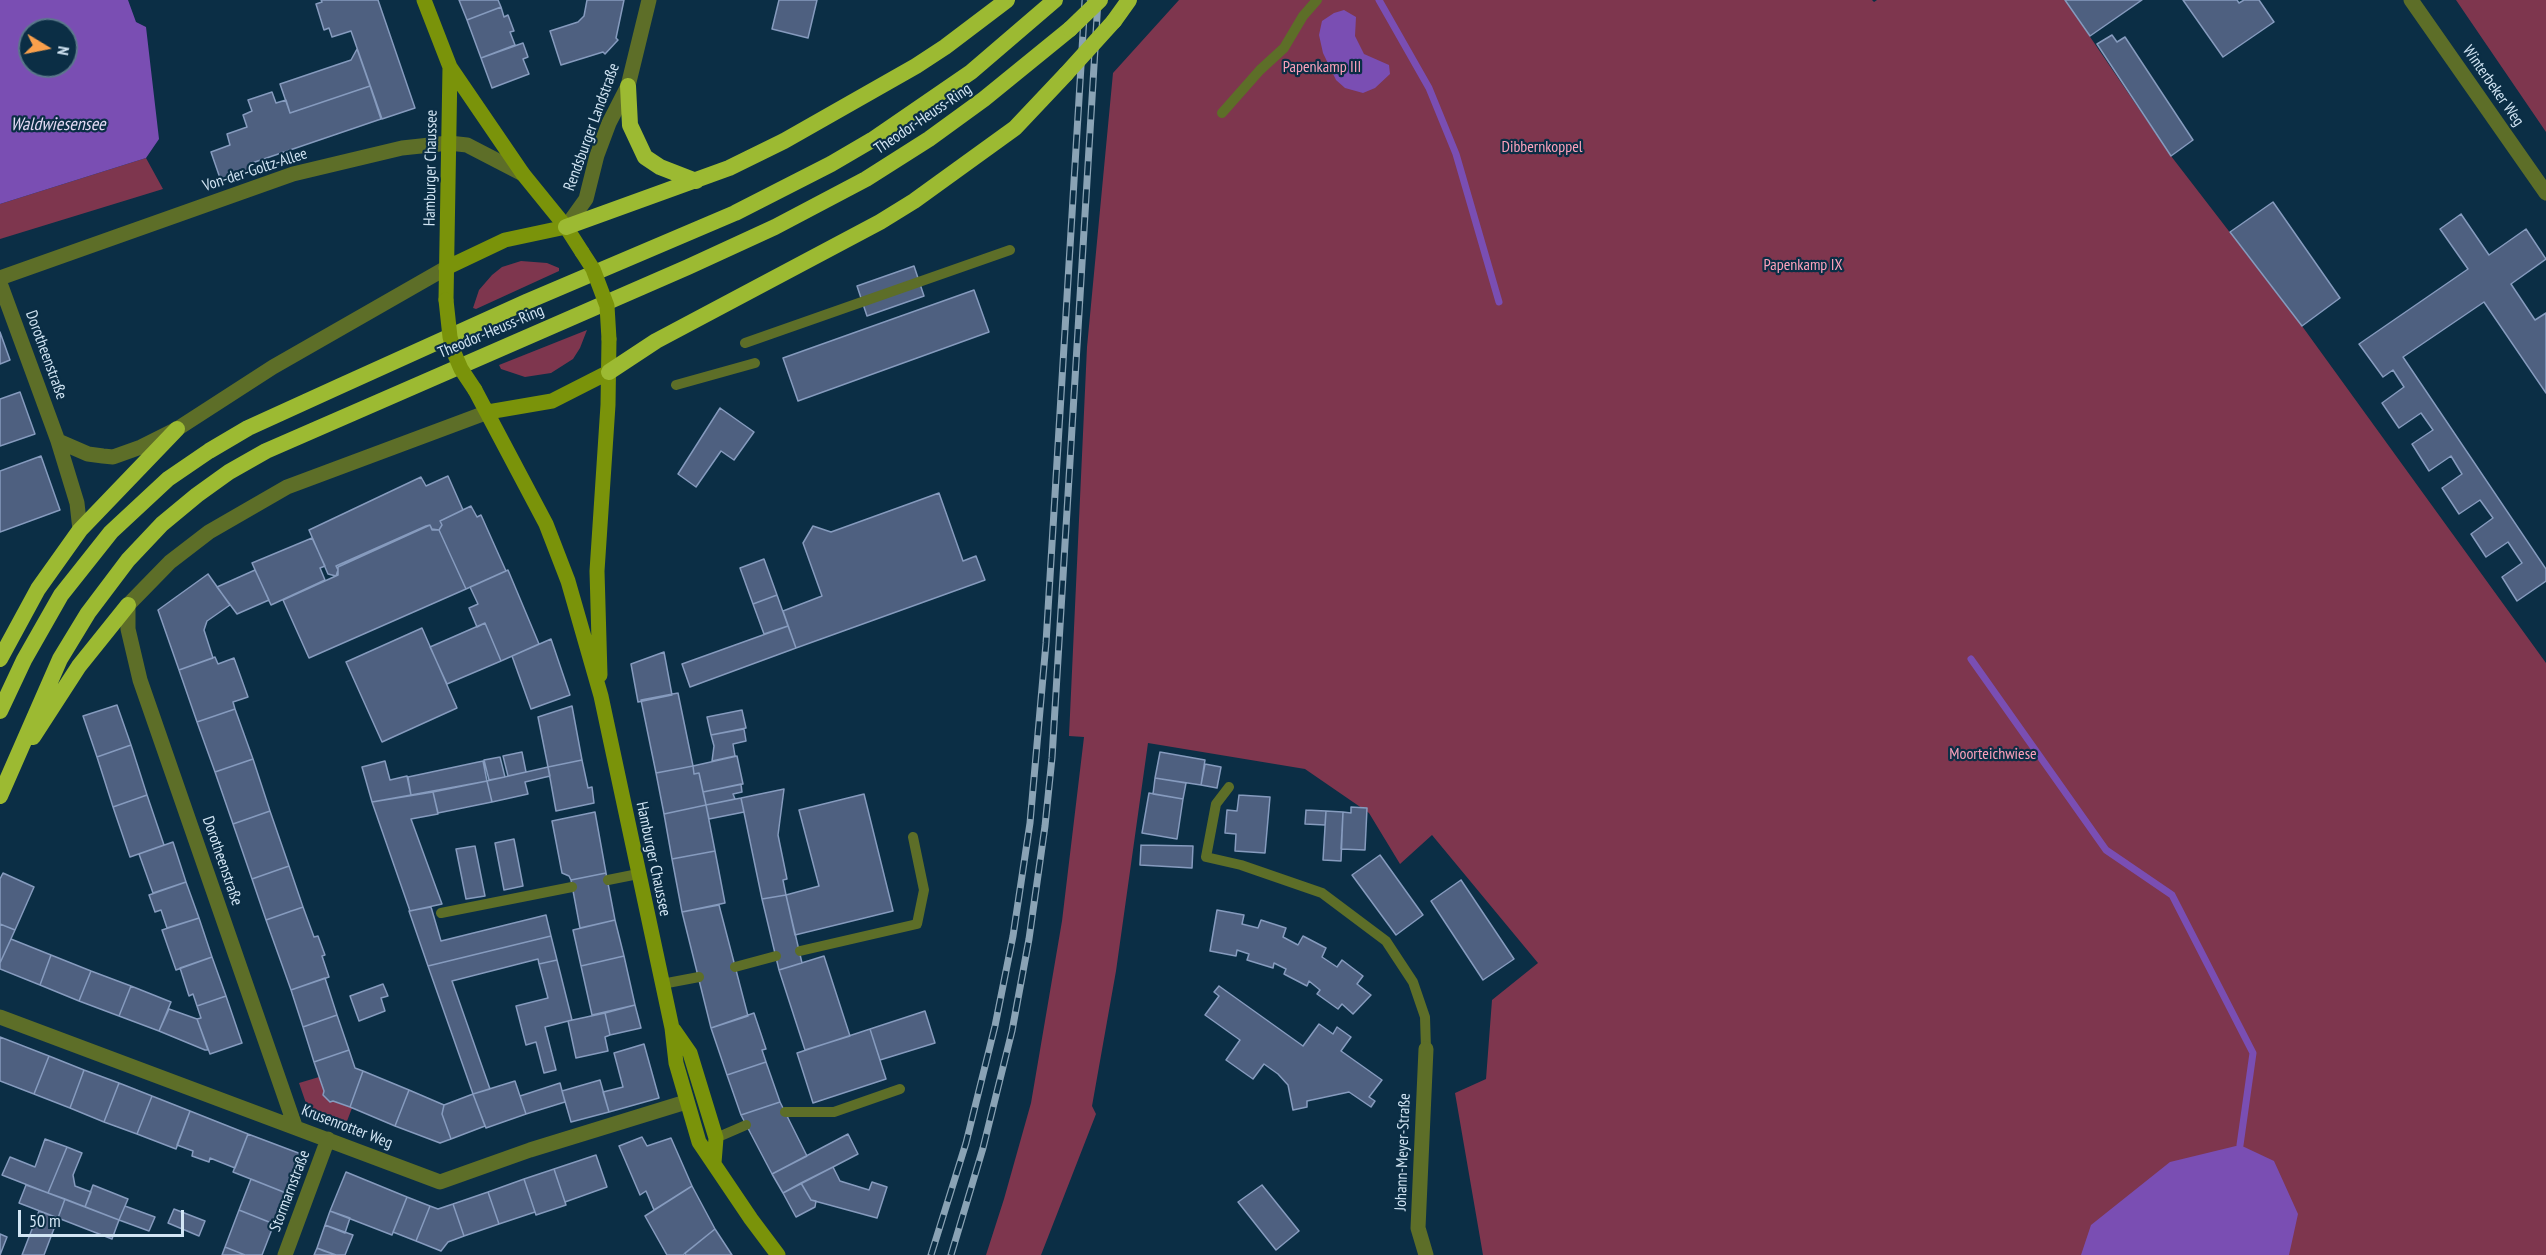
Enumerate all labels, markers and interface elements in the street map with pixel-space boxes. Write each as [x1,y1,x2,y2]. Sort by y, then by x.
north arrow [18,18,78,78]
street label: Winterbeker Weg [2458,42,2528,130]
text: N [53,45,74,57]
park label: Papenkamp III [1283,57,1361,77]
street label: Rendsburger Landstraße [560,61,624,193]
street label: Theodor-Heuss-Ring [871,79,975,159]
street label: Hamburger Chaussee [420,110,442,226]
water label: Waldwiesensee [11,114,105,136]
park label: Dibbernkoppel [1502,137,1582,157]
street label: Von-der-Goltz-Allee [200,144,310,196]
park label: Papenkamp IX [1764,255,1842,275]
street label: Theodor-Heuss-Ring [435,301,547,363]
street label: Dorotheenstraße [21,308,71,402]
park label: Moorteichwiese [1949,744,2037,764]
street label: Hamburger Chaussee [631,800,675,918]
street label: Dorotheenstraße [198,814,246,908]
street label: Johann-Meyer-Straße [1391,1093,1415,1211]
street label: Krusenrotter Weg [299,1101,395,1153]
street label: Stormarnstraße [266,1148,314,1234]
scale bar [21,1198,188,1236]
text: 50 m [29,1209,61,1232]

